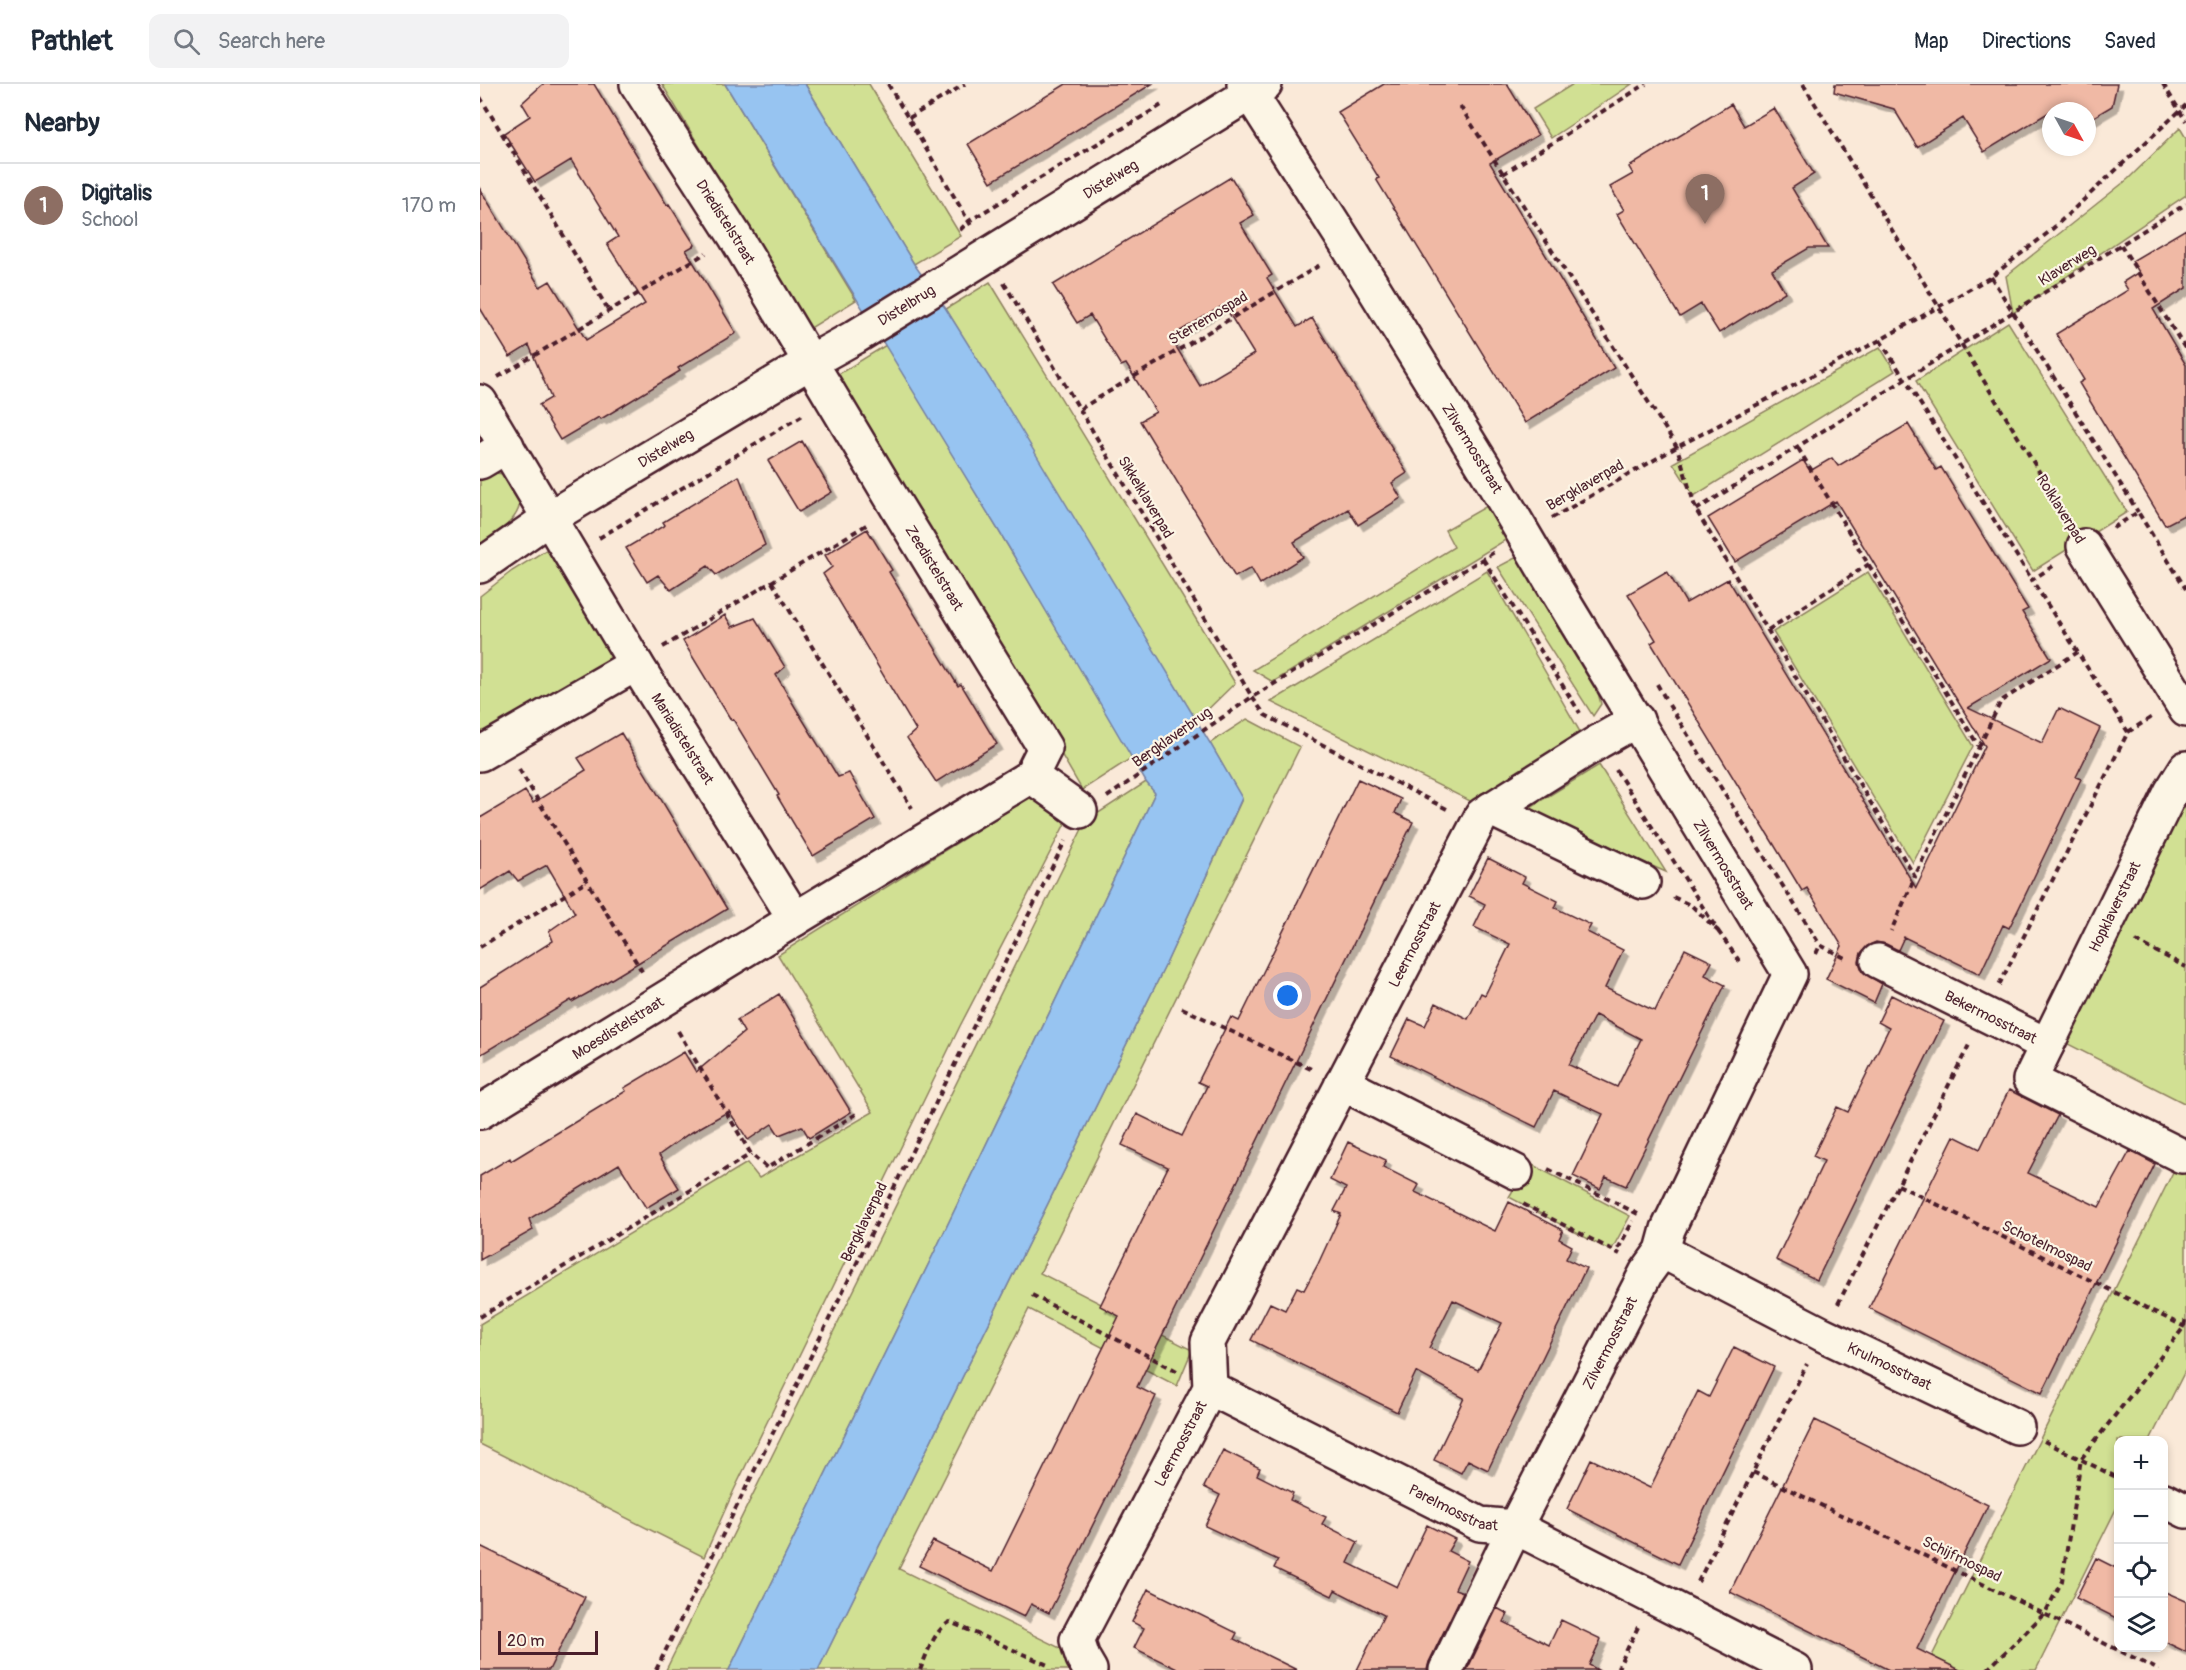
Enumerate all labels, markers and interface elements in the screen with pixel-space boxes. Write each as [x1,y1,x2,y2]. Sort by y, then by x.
search box [149,14,569,68]
text: Pathlet [30,24,113,59]
icon: search [170,25,203,58]
text: Search here [218,27,325,55]
text: Map [1914,28,1949,55]
text: Directions [1982,28,2071,55]
text: Saved [2104,28,2156,55]
north arrow [2042,102,2096,156]
text: Nearby [24,107,100,139]
street label: Distelweg [1080,156,1142,204]
pin: 1 [1686,174,1724,224]
street label: Driedistelstraat [691,176,759,269]
text: Digitalis [81,179,152,207]
text: 1 [40,193,47,218]
text: 170 m [402,193,456,218]
text: School [81,207,138,232]
street label: Klaverweg [2035,240,2100,290]
street label: Distelbrug [875,281,939,331]
street label: Sterremospad [1165,287,1251,350]
street label: Zilvermosstraat [1437,400,1507,498]
street label: Distelweg [635,425,697,472]
street label: Sikkelklaverpad [1114,453,1178,542]
street label: Bergklaverpad [1543,456,1627,515]
street label: Rolklaverpad [2032,471,2089,547]
street label: Zeedistelstraat [901,522,968,615]
street label: Mariadistelstraat [647,690,718,789]
street label: Bergklaverbrug [1129,703,1216,772]
street label: Zilvermosstraat [1688,816,1758,914]
street label: Hopklaverstraat [2085,858,2146,956]
street label: Leermosstraat [1385,897,1446,991]
your location [1273,981,1302,1010]
street label: Bekermosstraat [1941,987,2041,1049]
street label: Moesdistelstraat [569,992,668,1064]
street label: Bergklaverpad [837,1179,892,1265]
street label: Schotelmospad [1999,1216,2095,1276]
street label: Zilvermosstraat [1579,1293,1642,1393]
street label: Krulmosstraat [1844,1338,1935,1395]
street label: Leermosstraat [1151,1397,1212,1490]
map controls [2114,1436,2168,1652]
button: + [2114,1436,2168,1490]
street label: Parelmosstraat [1405,1481,1500,1536]
button: − [2114,1490,2168,1544]
street label: Schijfmospad [1919,1532,2004,1587]
button: locate [2114,1544,2168,1598]
button: layers [2114,1598,2168,1652]
scale bar [498,1628,598,1656]
text: 20 m [507,1631,545,1651]

